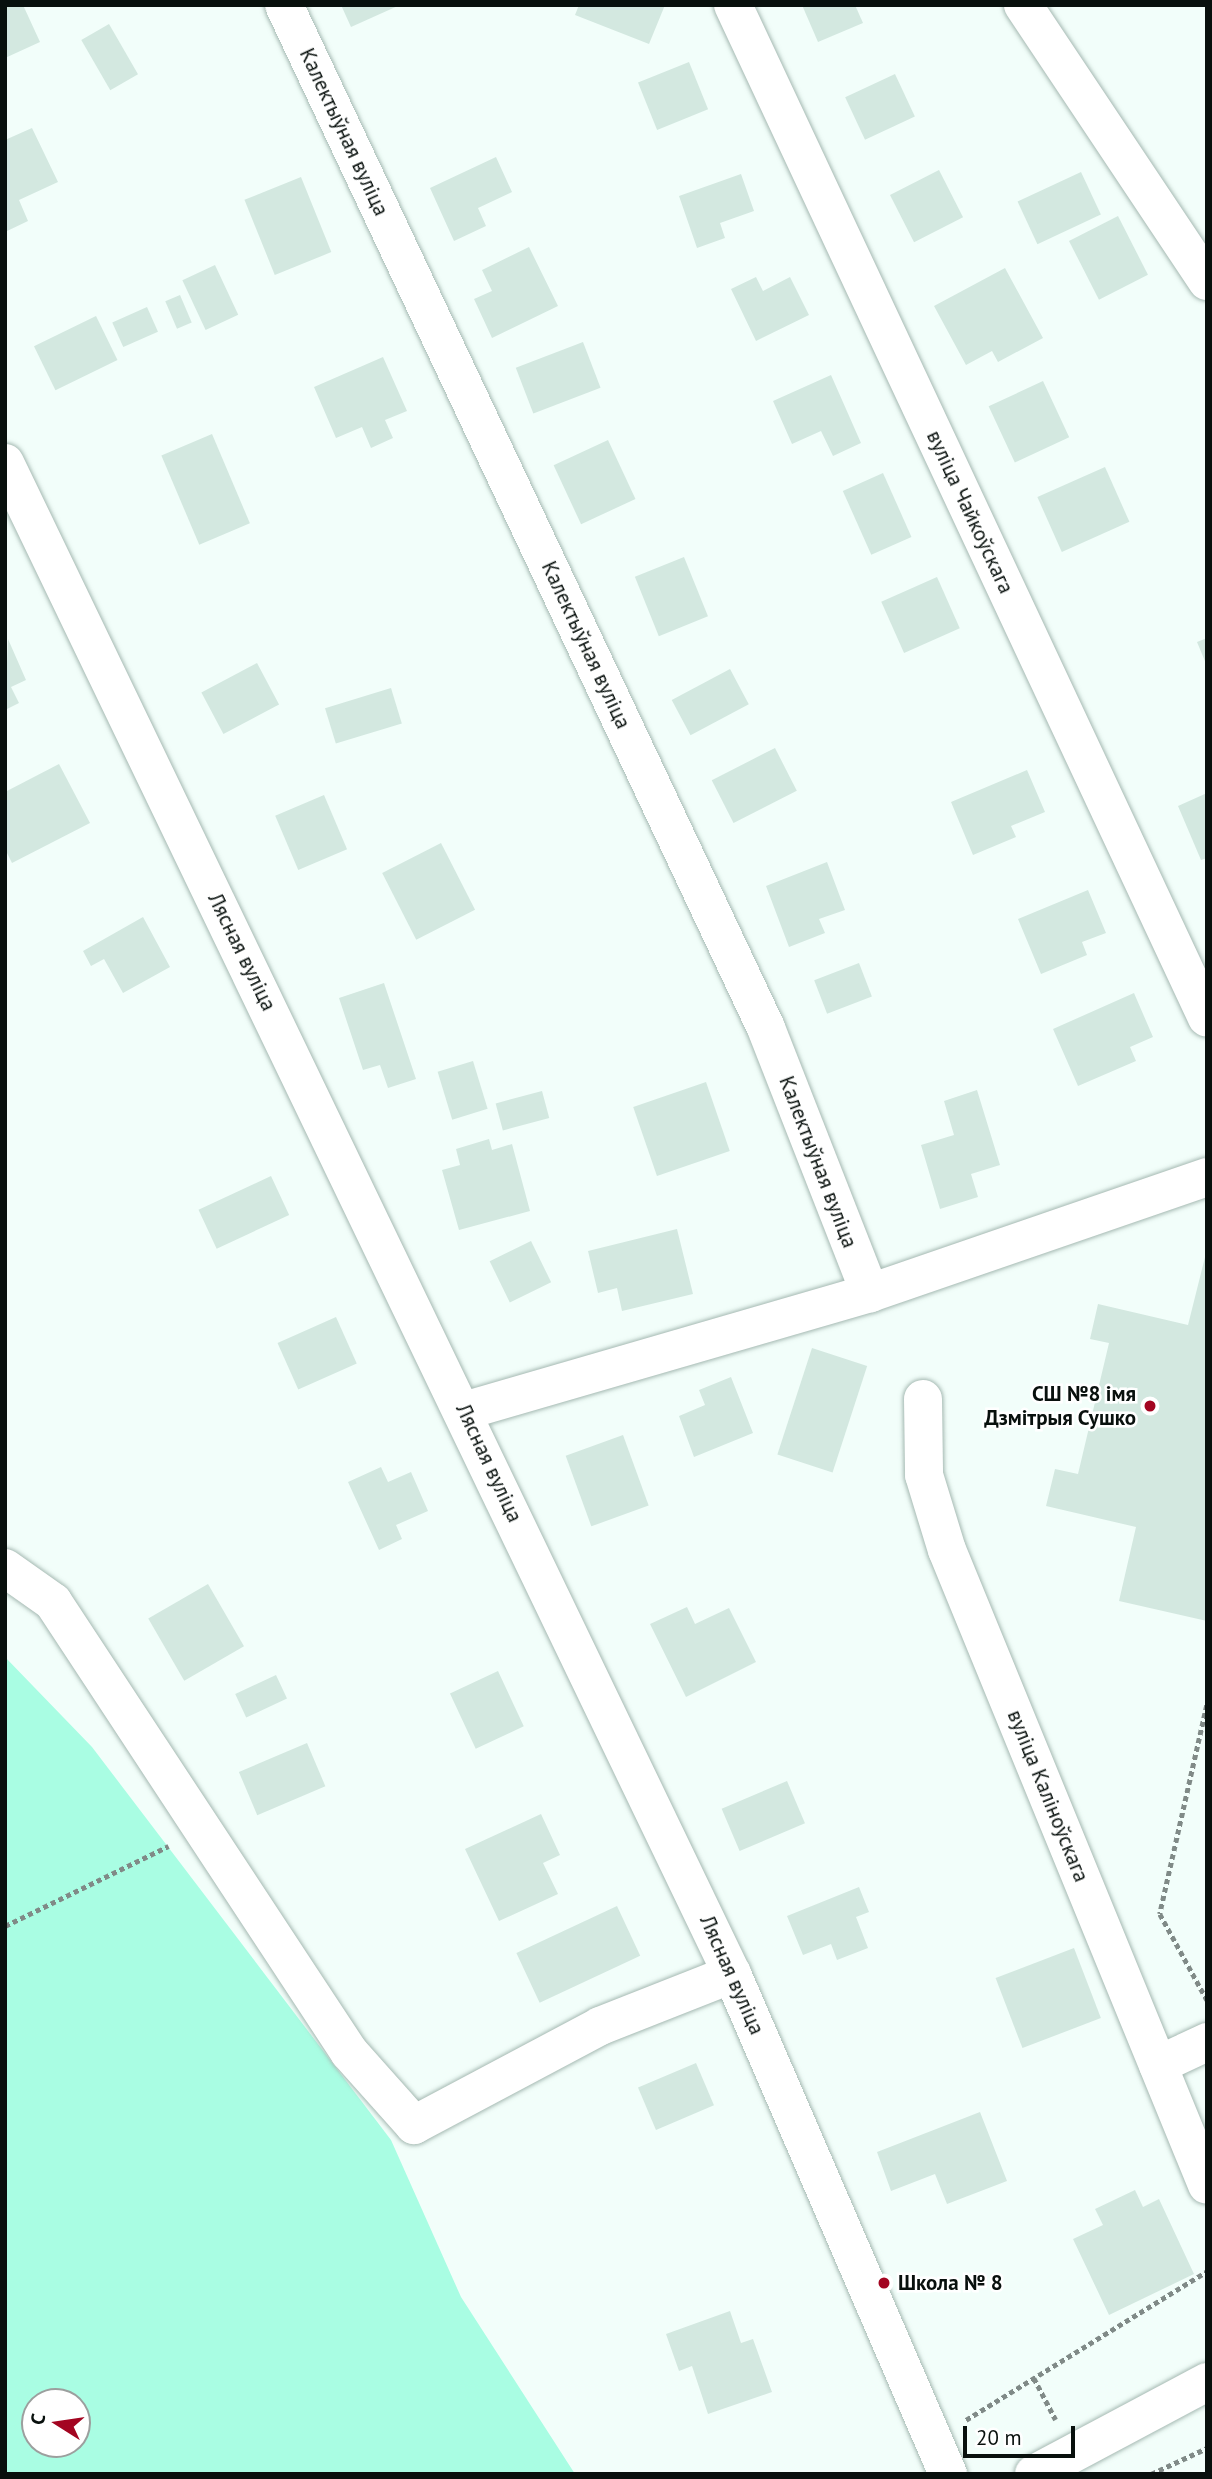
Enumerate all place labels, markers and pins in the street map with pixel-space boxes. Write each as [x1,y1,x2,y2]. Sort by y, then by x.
place label: СШ №8 імя Дзмітрыя Сушко [984,1381,1136,1431]
marker: СШ №8 імя Дзмітрыя Сушко [1142,1398,1158,1414]
place label: Школа № 8 [898,2270,1003,2296]
marker: Школа № 8 [876,2275,892,2291]

